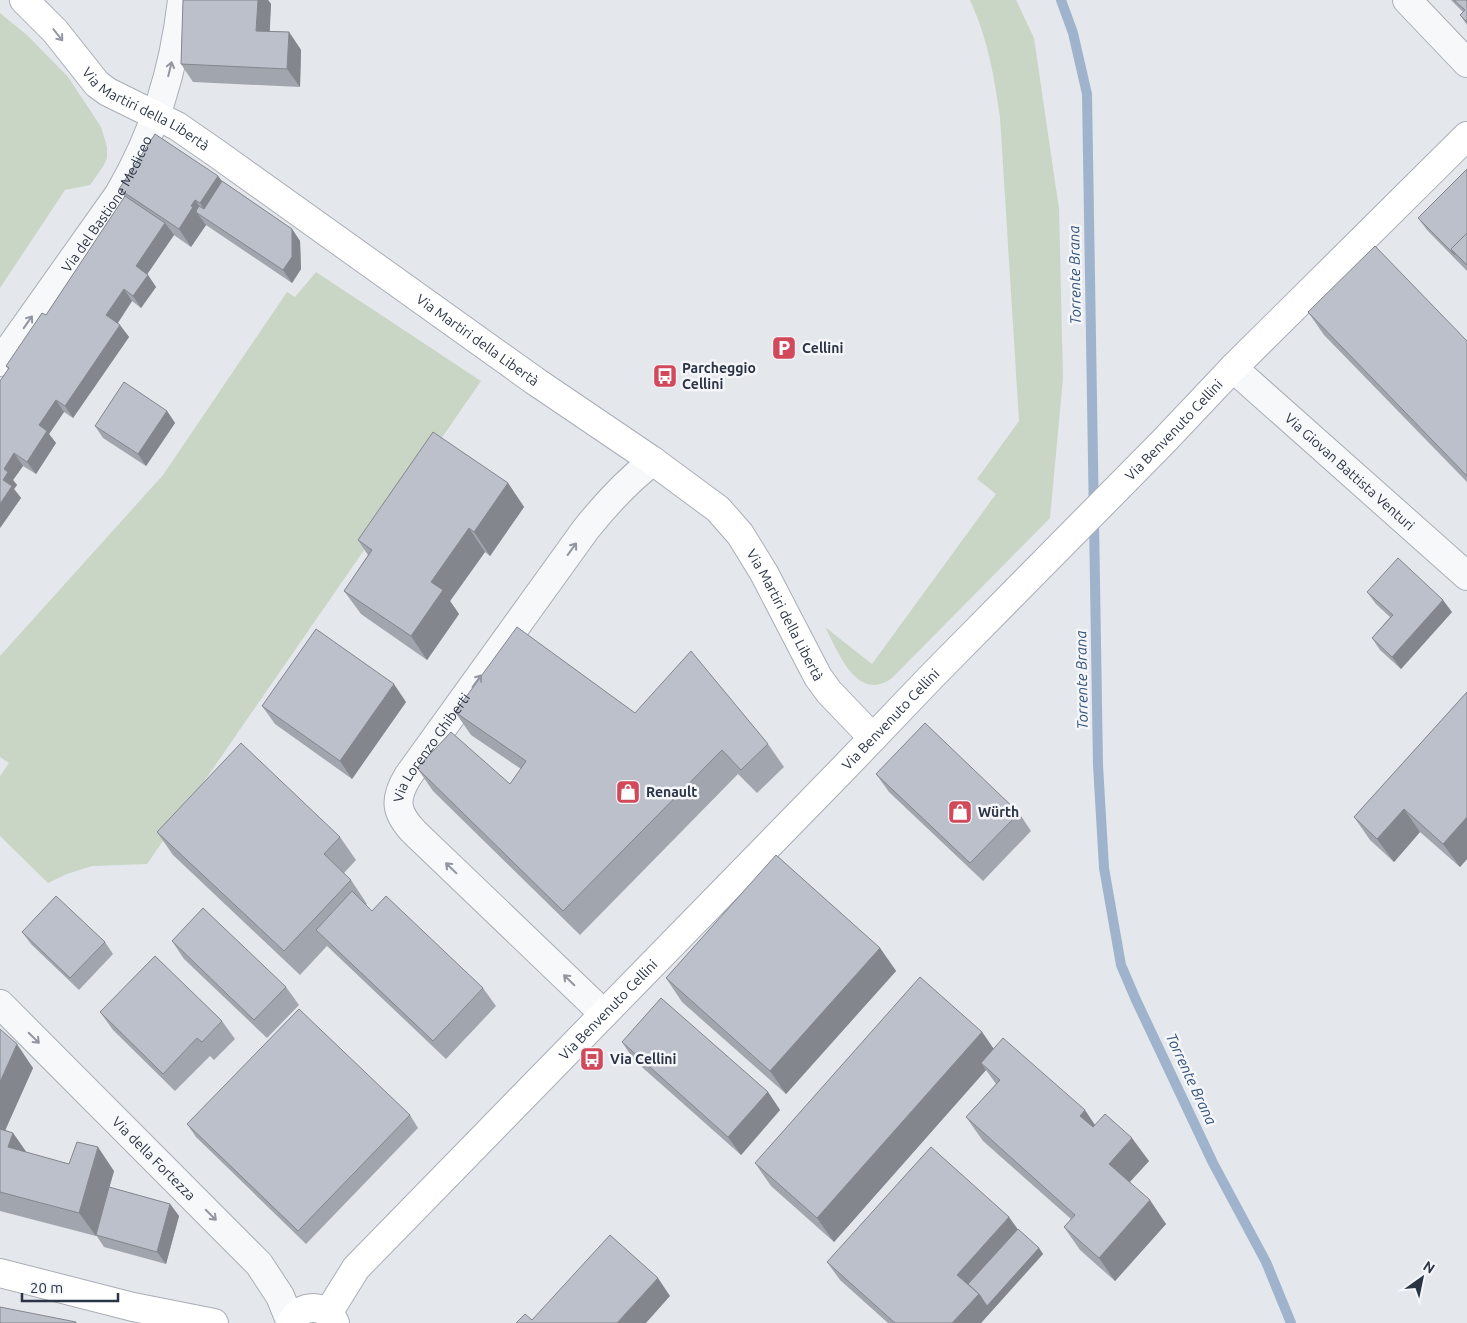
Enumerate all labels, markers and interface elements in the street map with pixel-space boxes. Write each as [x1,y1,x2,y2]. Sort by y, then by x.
one-way arrow [52,28,63,41]
one-way arrow [166,62,175,78]
street label: Via Martiri della Libertà [79,64,212,154]
street label: Via del Bastione Mediceo [58,133,155,275]
water label: Torrente Brana [1065,225,1084,325]
street label: Via Martiri della Libertà [413,291,542,389]
one-way arrow [23,315,33,329]
parking icon: Cellini [771,335,797,361]
place label: Cellini [802,340,843,356]
place label: Parcheggio Cellini [682,360,756,392]
bus stop icon: Parcheggio Cellini [652,363,678,389]
street label: Via Benvenuto Cellini [1122,376,1226,484]
street label: Via Giovan Battista Venturi [1281,410,1418,533]
one-way arrow [567,542,577,556]
street label: Via Martiri della Libertà [743,546,827,684]
water label: Torrente Brana [1072,630,1091,730]
street label: Via Benvenuto Cellini [839,666,943,773]
one-way arrow [471,675,482,688]
street label: Via Lorenzo Ghiberti [390,690,473,803]
shop icon: Renault [615,779,641,805]
place label: Renault [646,784,697,800]
shop icon: Würth [947,799,973,825]
place label: Würth [978,804,1019,820]
one-way arrow [445,862,458,874]
street label: Via Benvenuto Cellini [556,956,661,1063]
one-way arrow [563,975,575,987]
water label: Torrente Brana [1163,1030,1220,1127]
one-way arrow [28,1032,41,1044]
bus stop icon: Via Cellini [579,1046,605,1072]
place label: Via Cellini [610,1051,677,1067]
street label: Via della Fortezza [109,1113,199,1203]
one-way arrow [205,1209,217,1221]
north arrow [1397,1253,1447,1303]
text: N [1420,1258,1438,1277]
scale bar [22,1270,119,1302]
text: 20 m [30,1279,63,1296]

